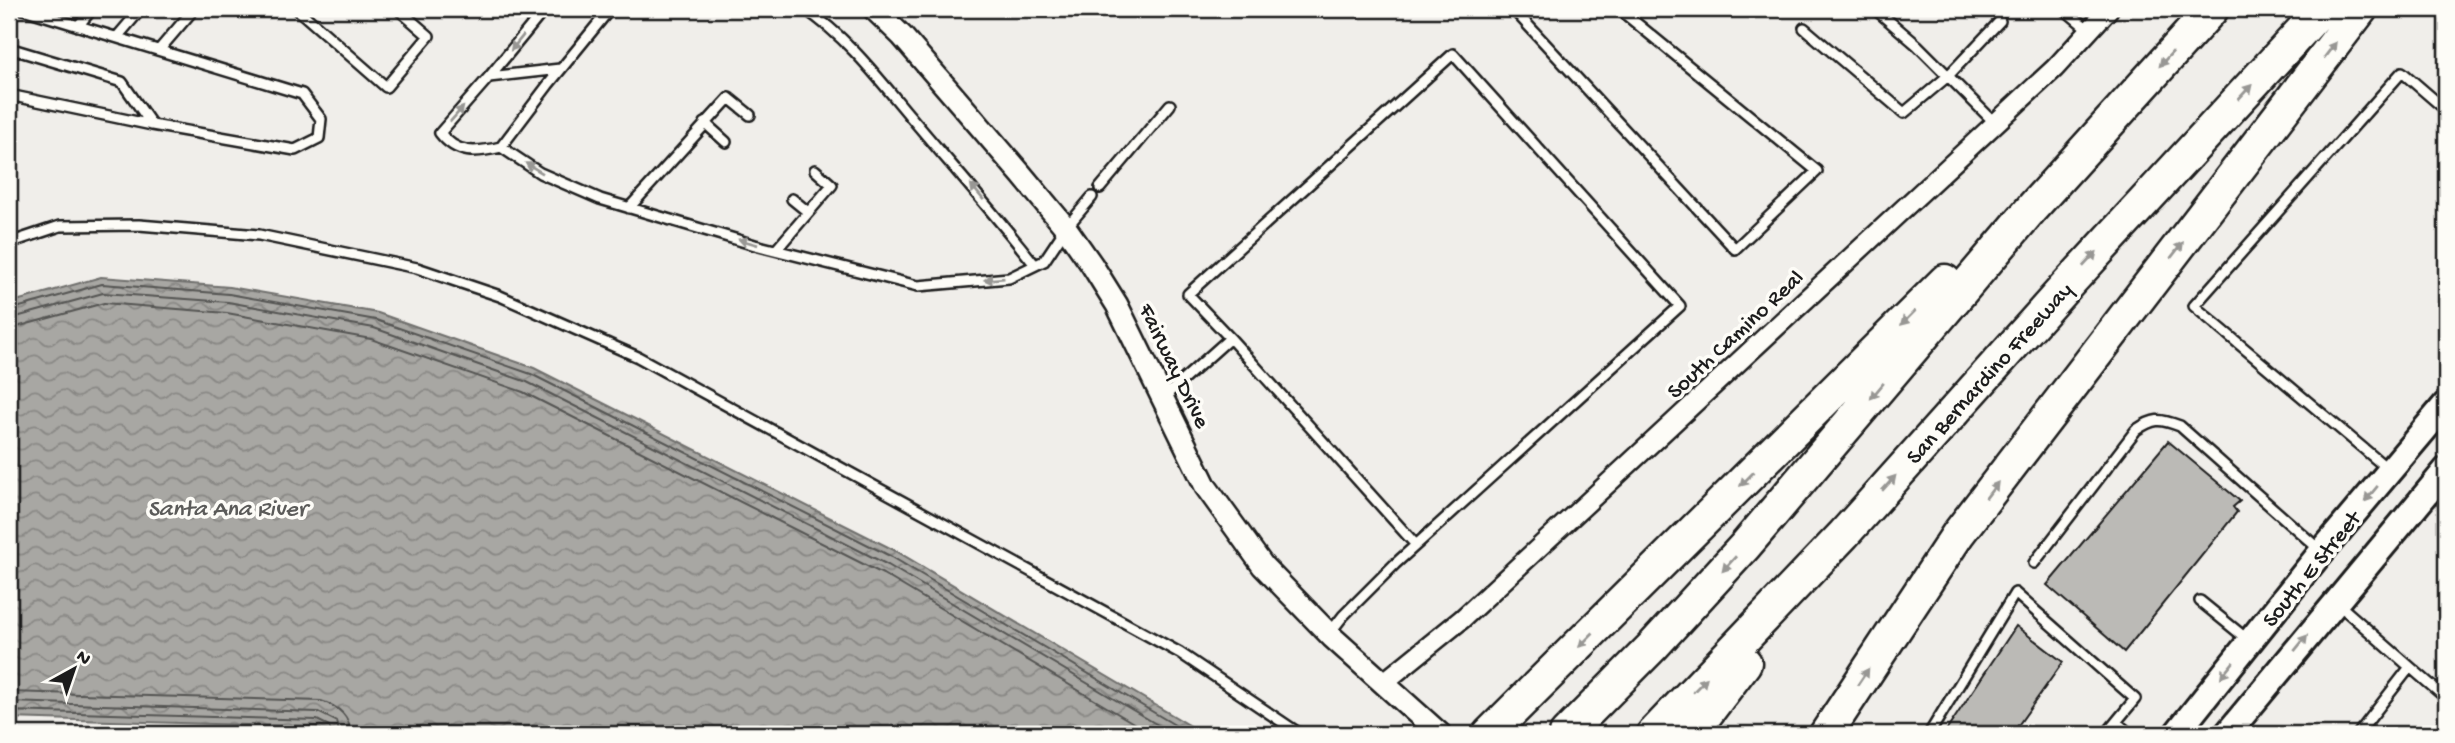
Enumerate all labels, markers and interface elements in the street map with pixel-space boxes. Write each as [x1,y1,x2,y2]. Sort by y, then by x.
one-way arrow [510,34,525,52]
one-way arrow [2322,41,2336,59]
one-way arrow [2158,50,2174,68]
one-way arrow [2237,83,2253,101]
one-way arrow [449,106,464,123]
one-way arrow [524,162,543,174]
one-way arrow [970,184,985,201]
one-way arrow [737,237,758,247]
one-way arrow [2169,241,2184,259]
one-way arrow [2082,251,2098,268]
street label: South Camino Real [1662,265,1810,406]
one-way arrow [983,274,1005,285]
street label: San Bernardino Freeway [1902,278,2080,471]
street label: Fairway Drive [1131,299,1215,434]
one-way arrow [1900,310,1917,326]
one-way arrow [1870,382,1885,399]
one-way arrow [1739,470,1755,487]
one-way arrow [1881,474,1897,492]
one-way arrow [1985,480,1999,499]
one-way arrow [2363,485,2378,503]
water label: Santa Ana River [148,496,311,525]
street label: South E Street [2258,505,2369,634]
one-way arrow [1721,555,1737,573]
one-way arrow [1577,631,1594,648]
north arrow [38,634,108,704]
one-way arrow [2293,635,2308,652]
text: N [71,646,95,671]
one-way arrow [2219,661,2234,679]
one-way arrow [1856,668,1870,686]
one-way arrow [1692,677,1708,694]

